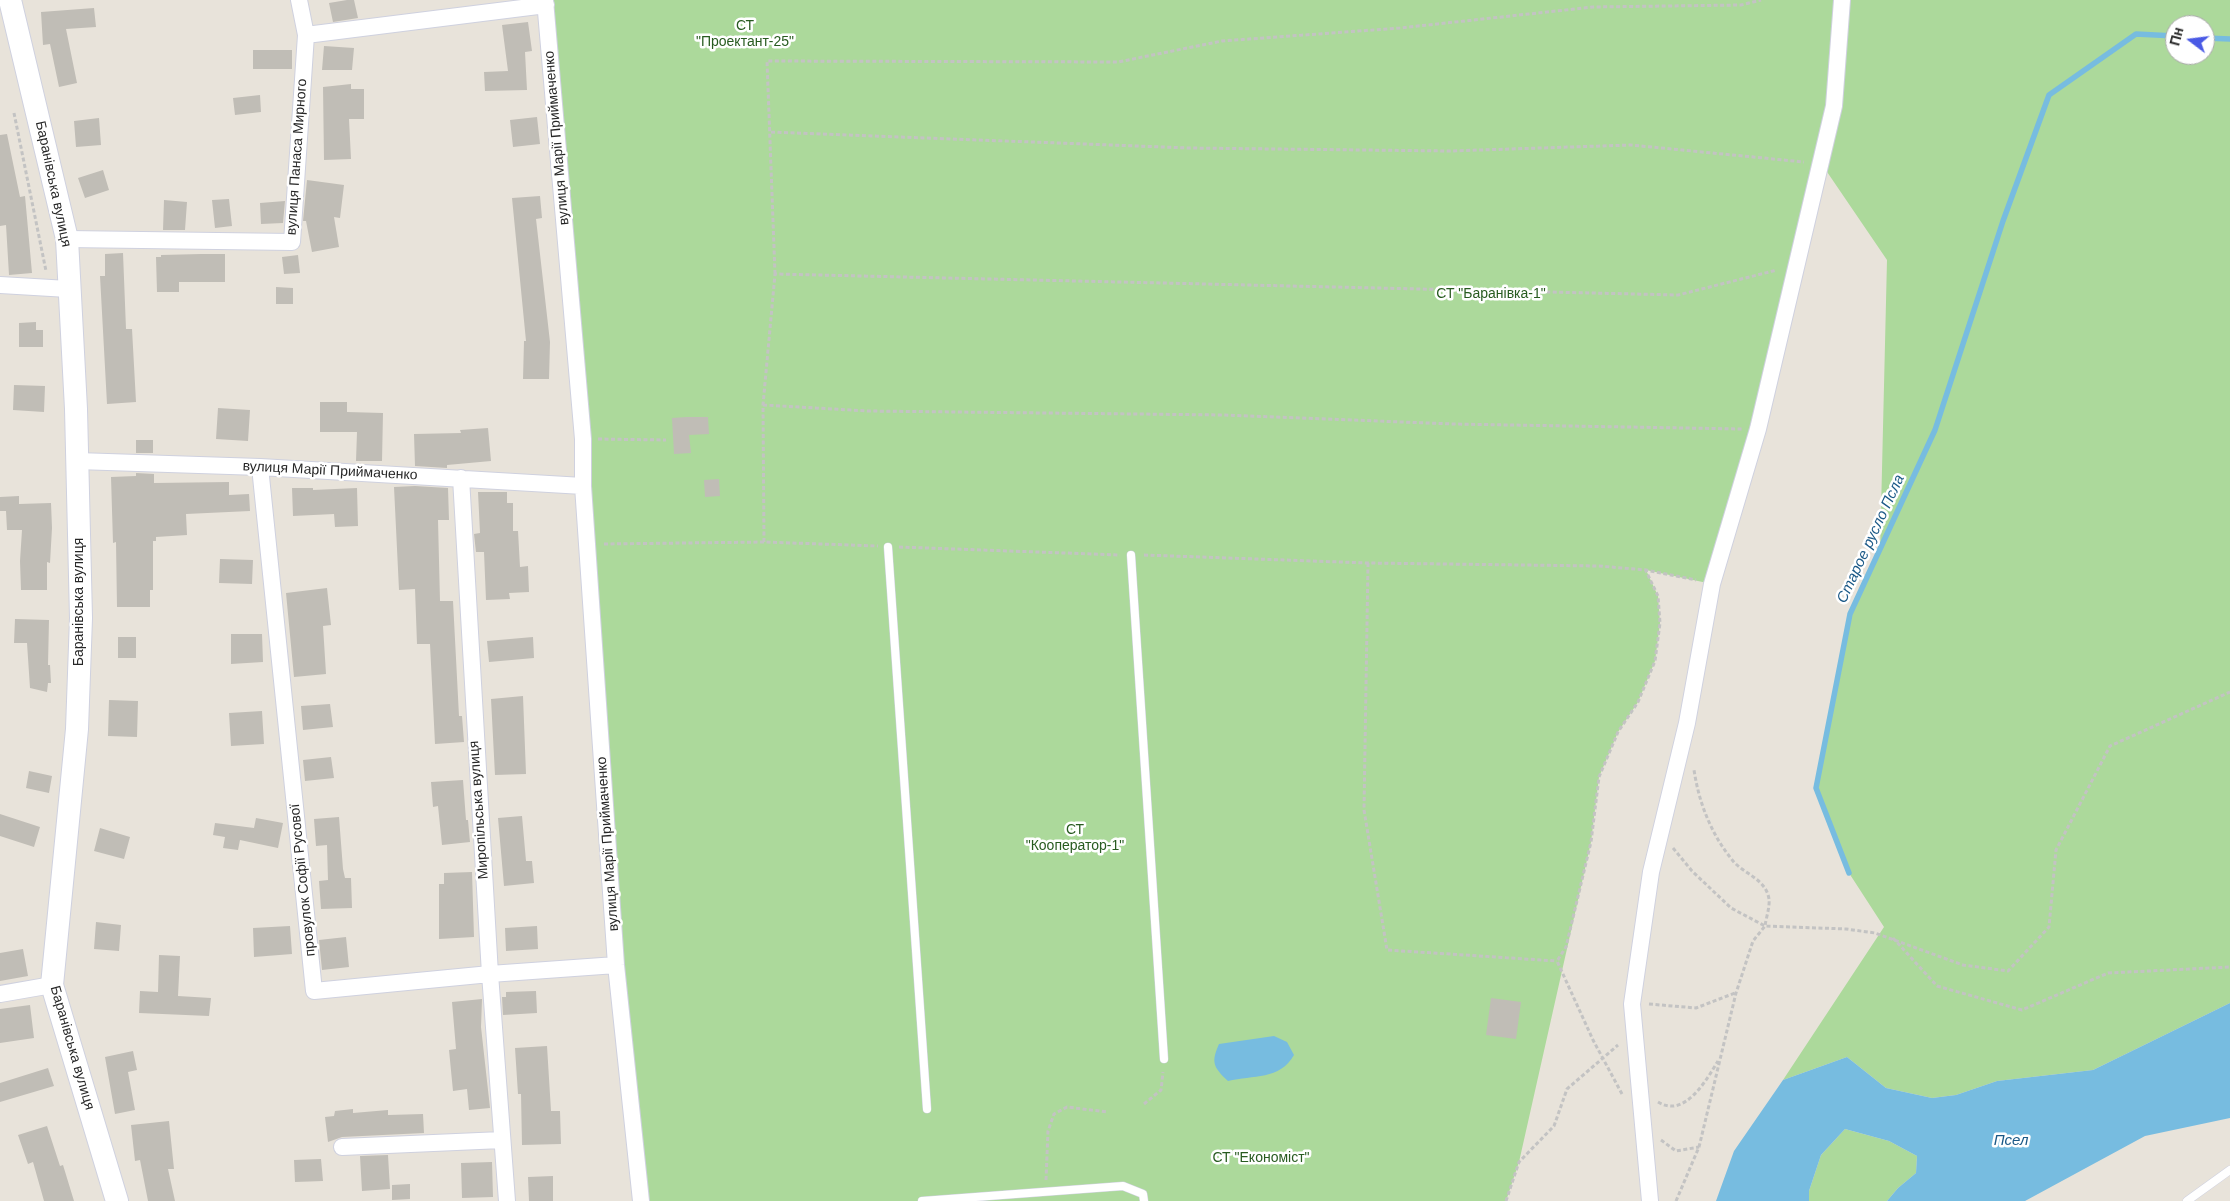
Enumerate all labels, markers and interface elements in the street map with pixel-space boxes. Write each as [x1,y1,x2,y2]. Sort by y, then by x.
north arrow [2165,15,2215,65]
park label: СТ "Проектант-25" [696,18,794,50]
text: Пн [2166,25,2187,47]
street label: вулиця Марії Приймаченко [541,50,573,226]
street label: вулиця Панаса Мирного [283,78,311,236]
street label: Баранівська вулиця [31,119,75,249]
park label: СТ "Баранівка-1" [1436,286,1546,302]
street label: вулиця Марії Приймаченко [242,458,418,484]
water label: Старое русло Псла [1833,472,1909,606]
street label: Баранівська вулиця [71,538,87,666]
street label: Миропільська вулиця [466,740,492,880]
street label: вулиця Марії Приймаченко [594,756,622,932]
street label: провулок Софії Русової [287,803,319,957]
park label: СТ "Кооператор-1" [1026,822,1124,854]
street label: Баранівська вулиця [46,984,98,1112]
water label: Псел [1994,1132,2028,1150]
park label: СТ "Економіст" [1212,1150,1310,1166]

